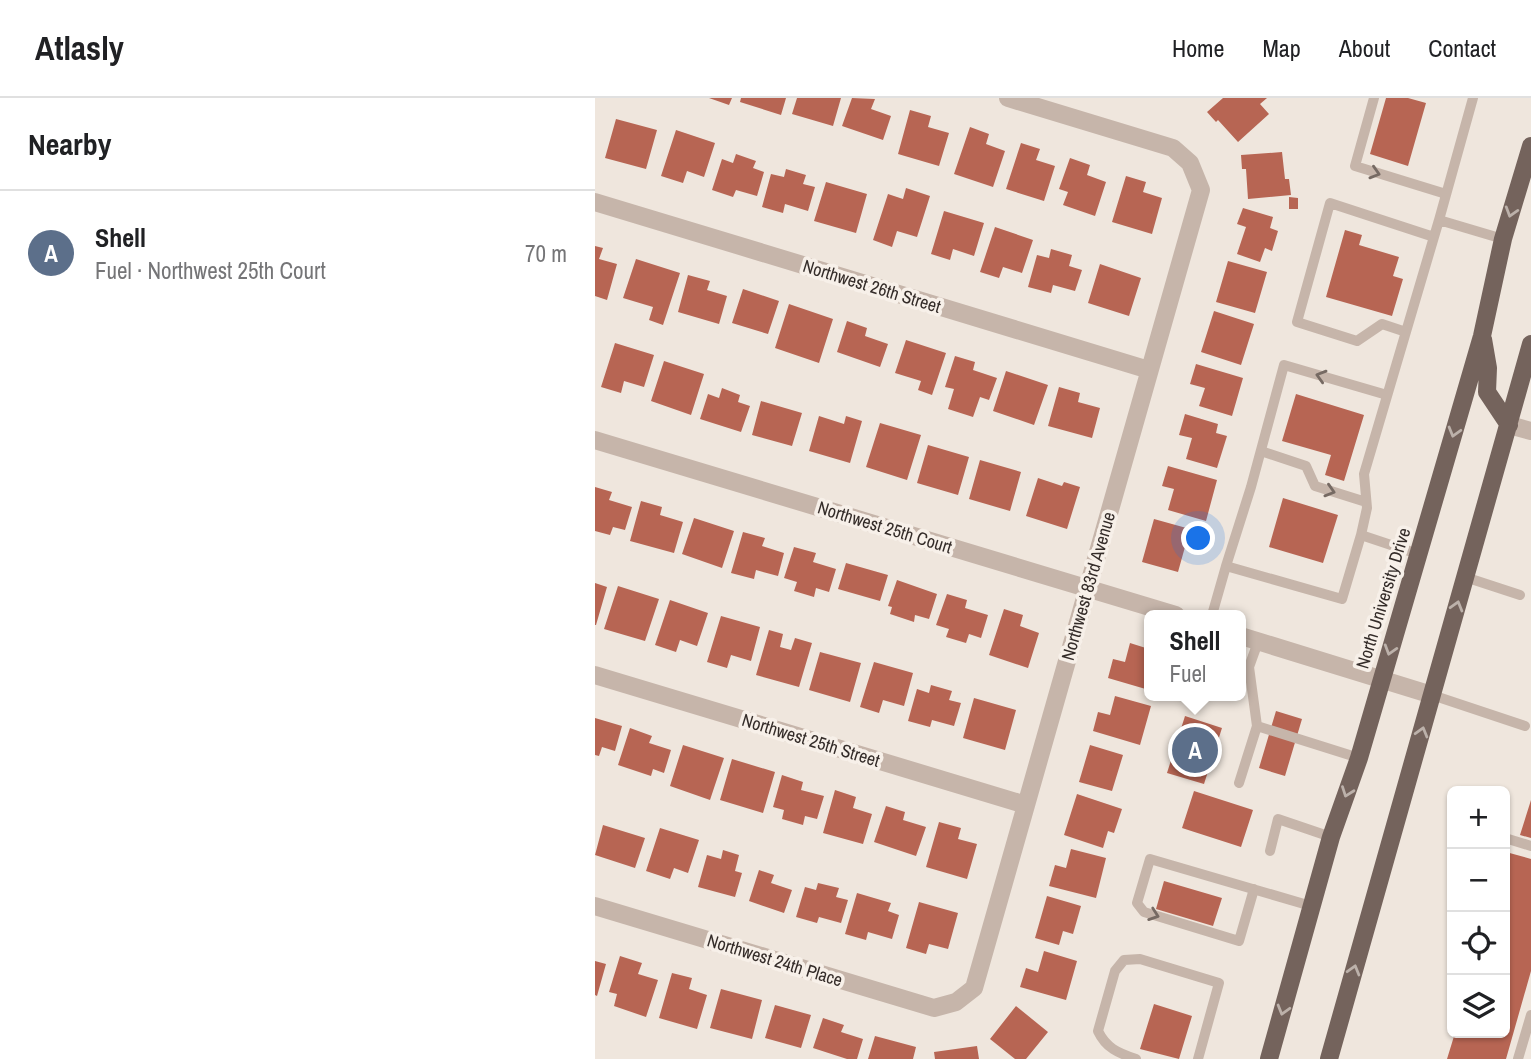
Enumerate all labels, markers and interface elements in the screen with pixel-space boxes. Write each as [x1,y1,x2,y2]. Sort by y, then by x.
text: Atlasly [35,26,124,70]
text: Home [1172,32,1224,64]
text: Map [1262,32,1301,64]
text: About [1339,32,1390,64]
text: Contact [1428,32,1496,64]
text: Nearby [28,124,111,164]
one-way arrow [1369,164,1381,179]
one-way arrow [1505,205,1519,217]
text: Shell [95,220,146,255]
text: A [44,238,58,269]
text: 70 m [525,238,567,269]
street label: Northwest 26th Street [800,253,944,319]
text: Fuel · Northwest 25th Court [95,255,326,286]
one-way arrow [1316,370,1328,384]
one-way arrow [1447,425,1462,437]
one-way arrow [1324,483,1336,497]
street label: Northwest 25th Court [815,495,955,559]
street label: Northwest 83rd Avenue [1055,509,1121,663]
your location [1181,521,1215,555]
street label: North University Drive [1350,525,1416,671]
one-way arrow [1449,600,1463,612]
popup [1144,610,1246,701]
text: Shell [1170,623,1220,658]
one-way arrow [1383,644,1398,656]
text: Fuel [1170,658,1206,689]
street label: Northwest 25th Street [739,707,883,773]
pin: A [1172,724,1218,776]
one-way arrow [1413,726,1428,738]
one-way arrow [1341,785,1355,797]
map controls [1447,786,1510,1038]
button: + [1447,786,1510,849]
button: − [1447,849,1510,912]
one-way arrow [1148,907,1160,921]
button: locate [1447,912,1510,975]
street label: Northwest 24th Place [704,928,846,992]
one-way arrow [1346,964,1360,976]
button: layers [1447,975,1510,1038]
one-way arrow [1276,1004,1291,1016]

